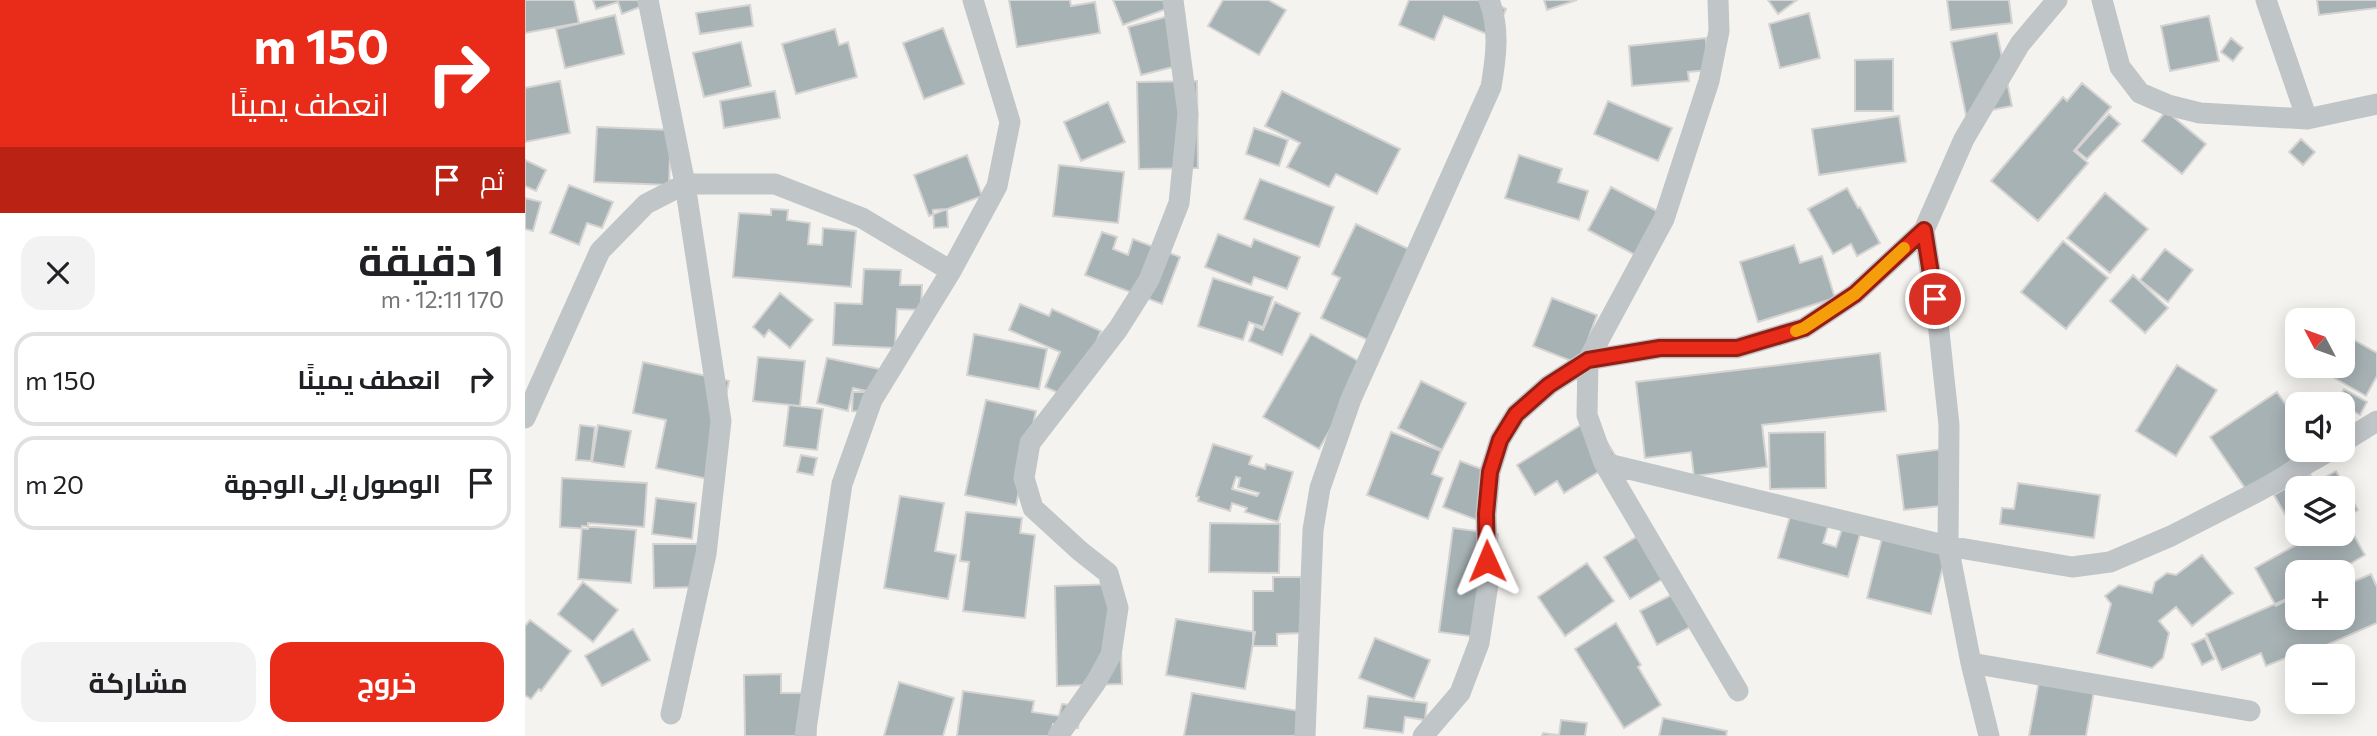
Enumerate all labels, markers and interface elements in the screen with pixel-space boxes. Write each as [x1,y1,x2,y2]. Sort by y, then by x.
text: 150 m [254,14,389,74]
icon: right [413,28,504,119]
text: انعطف يمينًا [229,83,389,123]
icon: arrive [428,161,466,199]
text: ثم [480,164,504,195]
text: 1 دقيقة [358,233,504,285]
button: close [21,236,95,310]
pin [1905,269,1965,329]
icon: arrive [1916,280,1954,318]
text: 170 m · 12:11 [381,285,504,313]
north arrow [2285,308,2355,378]
map controls [2285,308,2355,714]
icon: right [462,360,500,398]
text: انعطف يمينًا [297,363,441,394]
text: 150 m [25,364,96,395]
button: sound [2285,392,2355,462]
icon: arrive [462,464,500,502]
text: الوصول إلى الوجهة [224,467,441,498]
text: 20 m [25,468,84,499]
button: layers [2285,476,2355,546]
position arrow [1450,524,1524,598]
button: + [2285,560,2355,630]
button: مشاركة [21,642,256,722]
button: خروج [270,642,504,722]
button: − [2285,644,2355,714]

